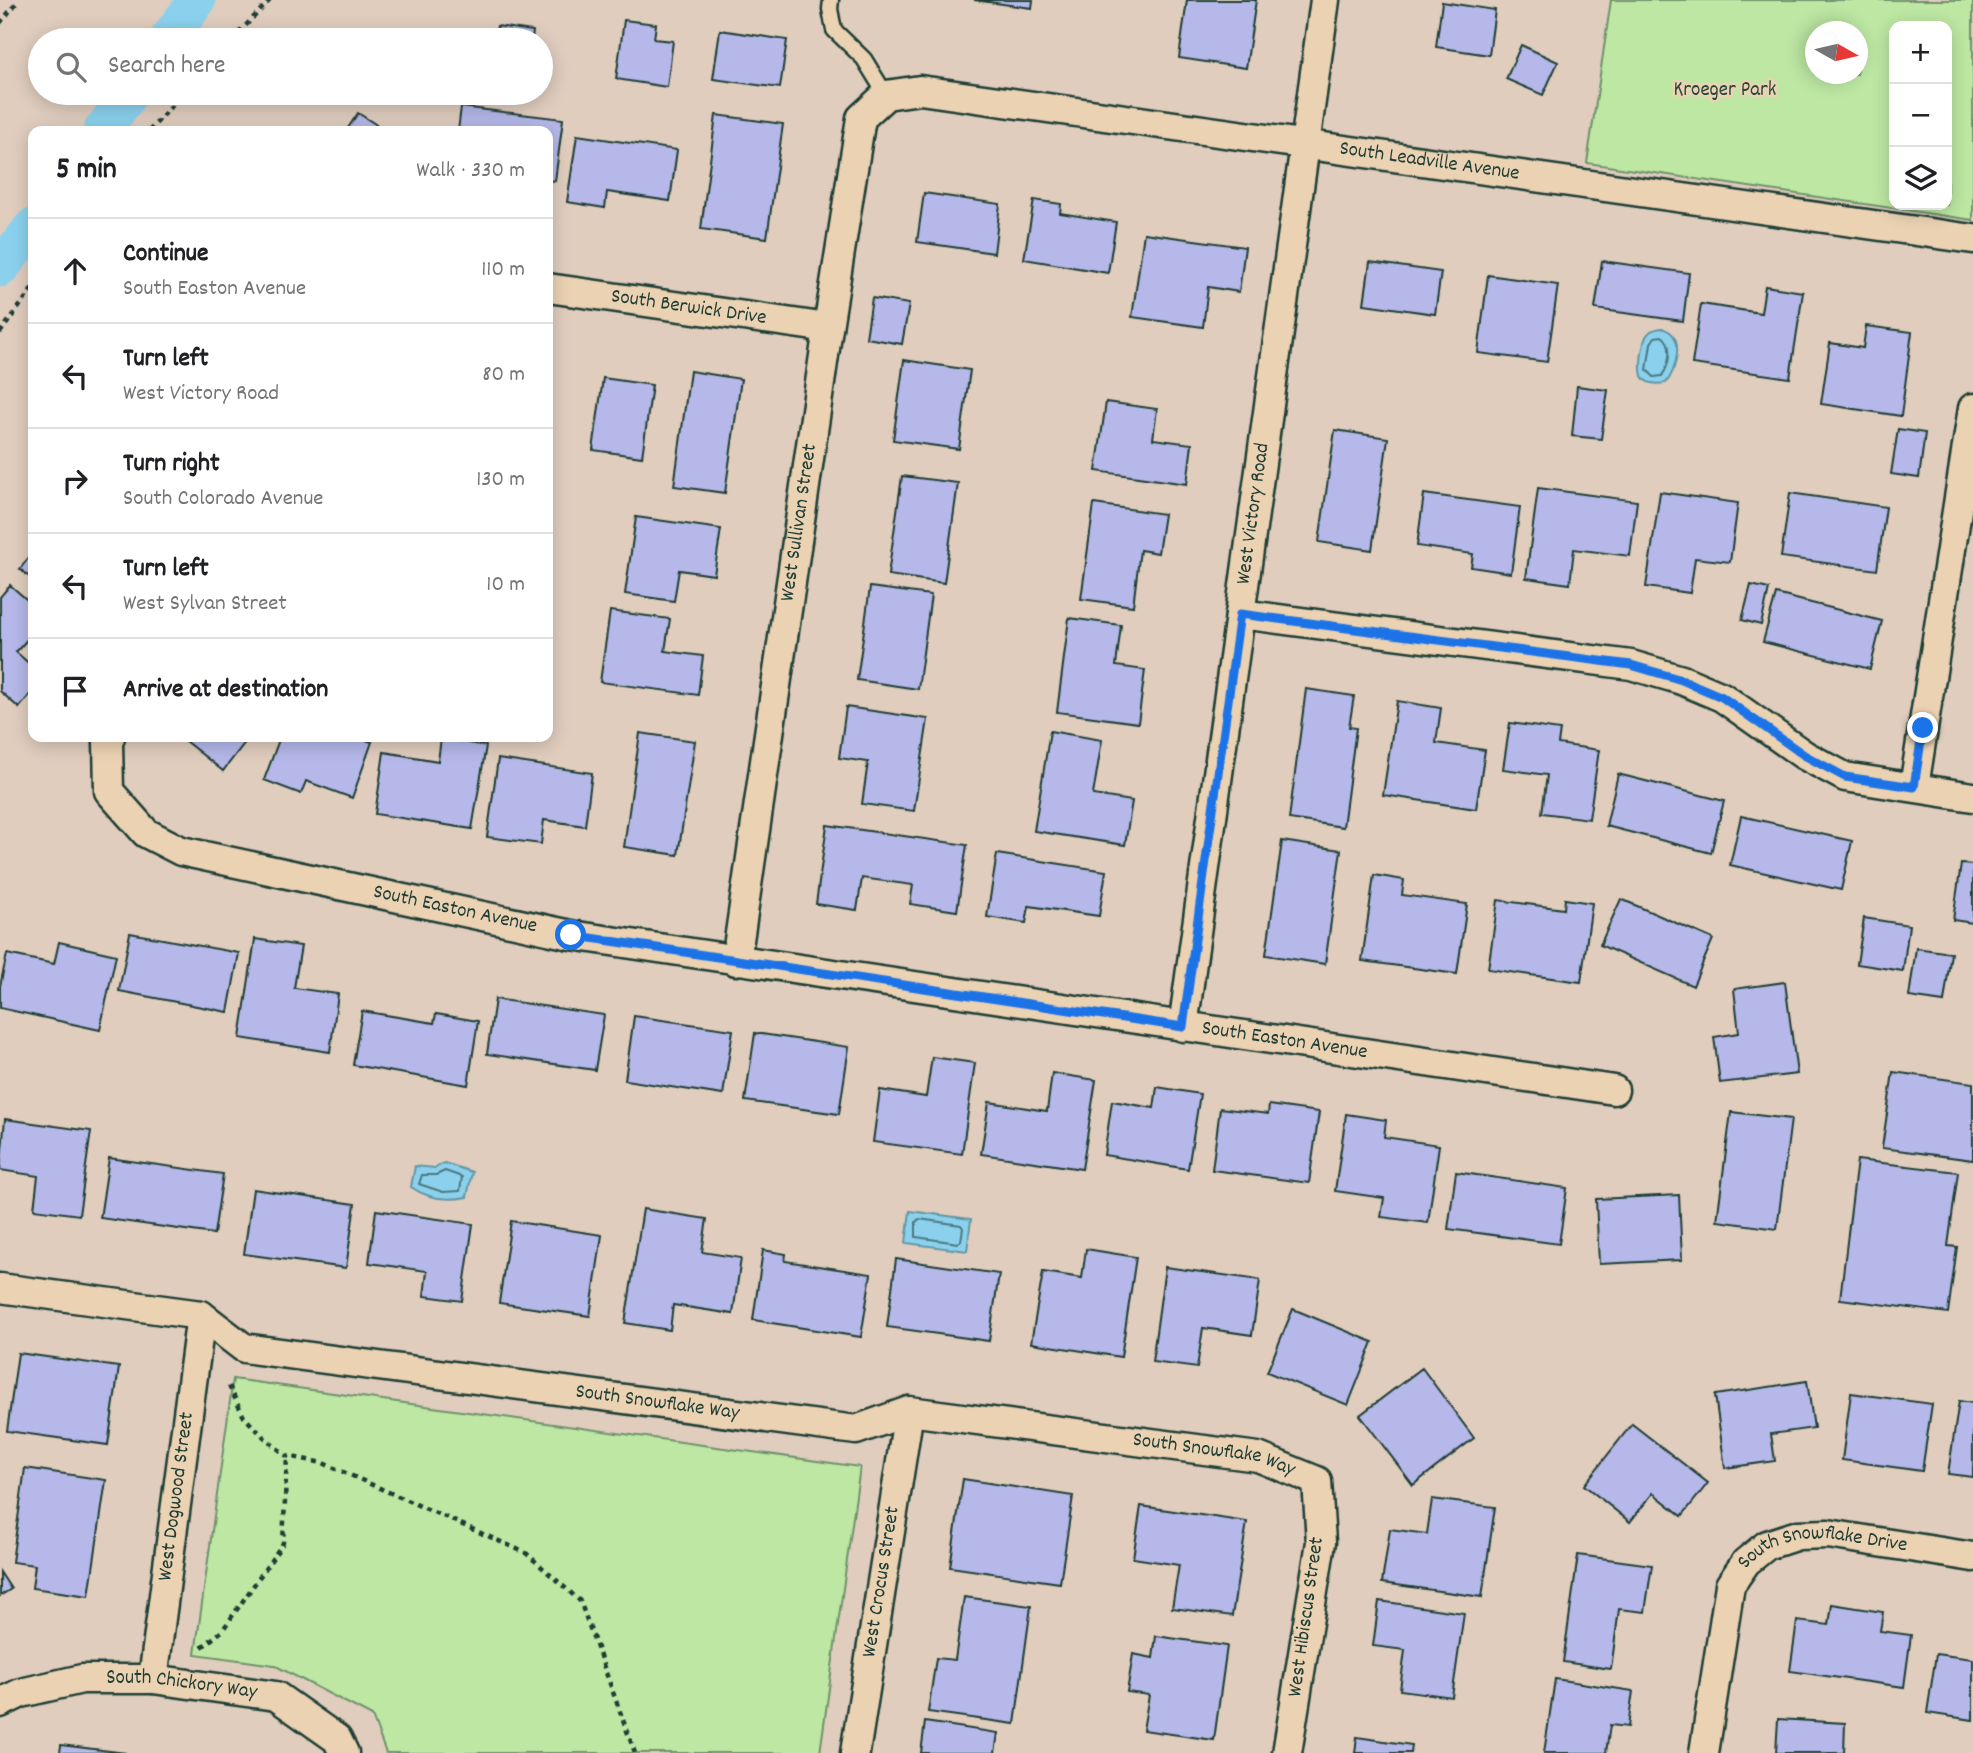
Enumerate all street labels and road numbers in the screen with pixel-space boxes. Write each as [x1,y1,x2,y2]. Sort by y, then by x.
street label: South Leadville Avenue [1337,135,1521,190]
street label: South Berwick Drive [609,282,768,334]
street label: West Sullivan Street [773,441,826,603]
street label: West Victory Road [1229,441,1279,587]
street label: South Easton Avenue [370,878,540,942]
street label: South Easton Avenue [1200,1014,1369,1068]
street label: South Snowflake Way [573,1378,742,1429]
street label: West Dogwood Street [151,1410,203,1583]
street label: South Snowflake Way [1131,1426,1300,1486]
street label: West Crocus Street [855,1504,909,1660]
street label: South Snowflake Drive [1730,1519,1909,1575]
street label: West Hibiscus Street [1281,1535,1333,1699]
street label: South Chickory Way [106,1664,260,1708]

